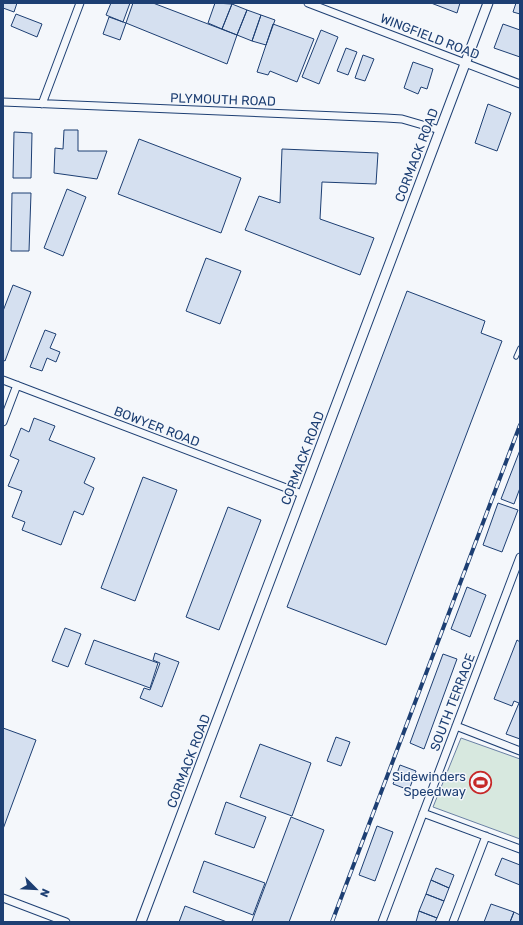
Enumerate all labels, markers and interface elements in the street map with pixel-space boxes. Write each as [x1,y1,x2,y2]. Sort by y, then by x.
street label: WINGFIELD ROAD [378,11,482,62]
street label: PLYMOUTH ROAD [170,90,276,109]
street label: CORMACK ROAD [392,106,441,204]
street label: BOWYER ROAD [112,403,202,450]
street label: CORMACK ROAD [278,409,327,507]
street label: SOUTH TERRACE [427,651,478,753]
street label: CORMACK ROAD [164,712,213,810]
place label: Sidewinders Speedway [392,769,466,799]
sports icon: Sidewinders Speedway [468,770,494,796]
north arrow [16,869,56,909]
text: N [37,887,52,899]

